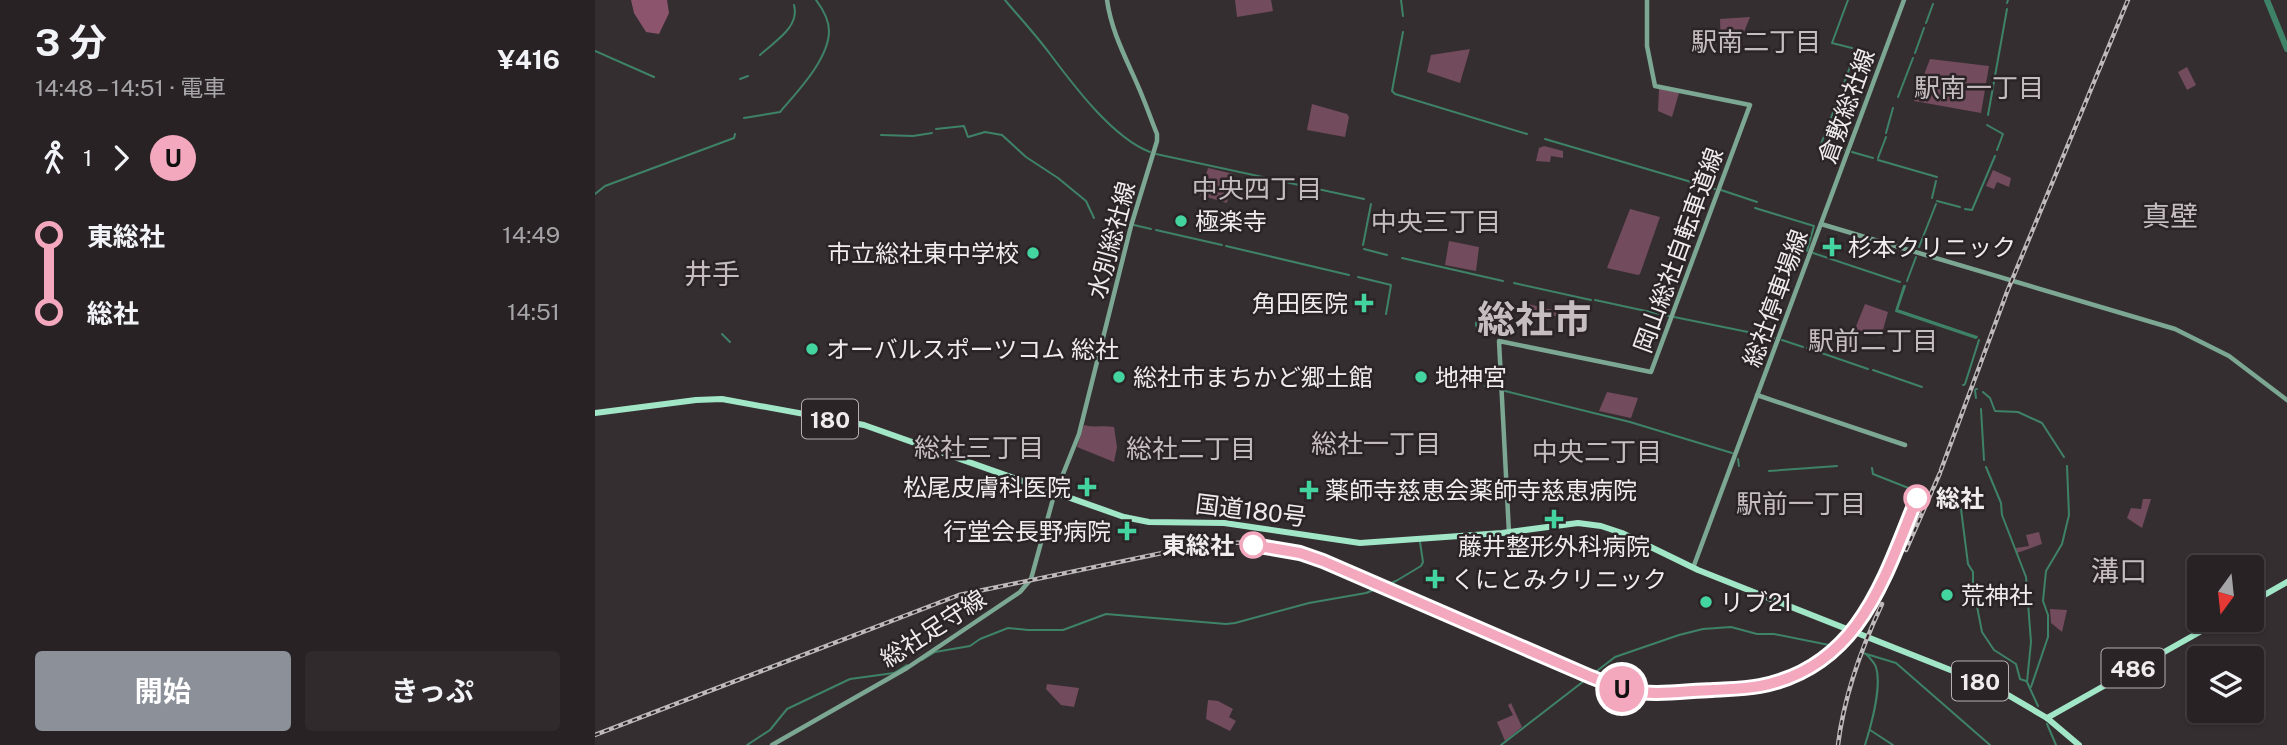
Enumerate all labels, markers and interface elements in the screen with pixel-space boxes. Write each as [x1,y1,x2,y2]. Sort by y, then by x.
text: 3 分 [35,20,107,65]
district label: 駅南二丁目 [1691,26,1821,57]
text: ¥416 [498,44,560,75]
street label: 倉敷総社線 [1812,45,1880,167]
district label: 駅南一丁目 [1914,72,2044,103]
text: 14:48 – 14:51 · 電車 [35,74,226,101]
icon: walk [35,139,73,177]
icon: forward [102,139,140,177]
text: 1 [83,144,92,171]
text: U [164,144,182,172]
street label: 岡山総社自転車道線 [1628,144,1728,356]
district label: 中央四丁目 [1192,173,1322,204]
street label: 水別総社線 [1082,178,1140,302]
district label: 真壁 [2142,199,2198,232]
district label: 中央三丁目 [1371,206,1501,237]
place label: 極楽寺 [1195,207,1267,235]
marker: 極楽寺 [1173,213,1189,229]
text: 東総社 [87,221,165,252]
text: 14:49 [502,221,560,248]
street label: 総社停車場線 [1737,226,1813,370]
place label: 杉本クリニック [1848,233,2016,261]
marker: 杉本クリニック [1822,237,1842,257]
place label: 市立総社東中学校 [827,239,1019,267]
marker: 市立総社東中学校 [1025,245,1041,261]
district label: 井手 [684,257,740,290]
place label: 角田医院 [1252,289,1348,317]
marker: 角田医院 [1354,293,1374,313]
district label: 総社市 [1477,297,1591,342]
text: 総社 [87,298,139,329]
text: 14:51 [507,298,560,325]
district label: 駅前二丁目 [1808,325,1938,356]
place label: オーバルスポーツコム 総社 [826,335,1119,363]
marker: オーバルスポーツコム 総社 [804,341,820,357]
place label: 総社市まちかど郷土館 [1133,363,1373,391]
place label: 地神宮 [1435,363,1507,391]
marker: 総社市まちかど郷土館 [1111,369,1127,385]
marker: 地神宮 [1413,369,1429,385]
road number: 180 [802,400,858,438]
district label: 総社一丁目 [1311,428,1441,459]
district label: 総社三丁目 [914,432,1044,463]
district label: 総社二丁目 [1126,433,1256,464]
district label: 中央二丁目 [1532,436,1662,467]
place label: 松尾皮膚科医院 [903,473,1071,501]
place label: 薬師寺慈恵会薬師寺慈恵病院 [1325,476,1637,504]
marker: 松尾皮膚科医院 [1077,477,1097,497]
marker: 薬師寺慈恵会薬師寺慈恵病院 [1299,480,1319,500]
place label: 総社 [1936,484,1984,512]
marker: 総社 [1904,485,1930,511]
district label: 駅前一丁目 [1736,488,1866,519]
street label: 国道180号 [1194,489,1308,531]
marker: 藤井整形外科病院 [1544,509,1564,529]
place label: 行堂会長野病院 [943,517,1111,545]
marker: 行堂会長野病院 [1117,521,1137,541]
place label: 東総社 [1162,531,1234,559]
marker: 東総社 [1240,532,1266,558]
place label: 藤井整形外科病院 [1458,532,1650,560]
district label: 溝口 [2091,554,2147,587]
north arrow [2187,555,2265,632]
map controls [2187,555,2264,723]
place label: くにとみクリニック [1451,565,1667,593]
marker: くにとみクリニック [1425,569,1445,589]
place label: 荒神社 [1961,581,2033,609]
street label: 総社足守線 [875,584,991,672]
marker: 荒神社 [1939,587,1955,603]
place label: リブ21 [1720,588,1792,616]
marker: リブ21 [1698,594,1714,610]
button: layers [2187,646,2264,723]
road number: 486 [2101,648,2165,688]
button: 開始 [35,651,291,731]
button: きっぷ [305,651,560,731]
road number: 180 [1952,662,2008,701]
line badge: U [1599,666,1645,712]
text: U [1613,675,1631,703]

